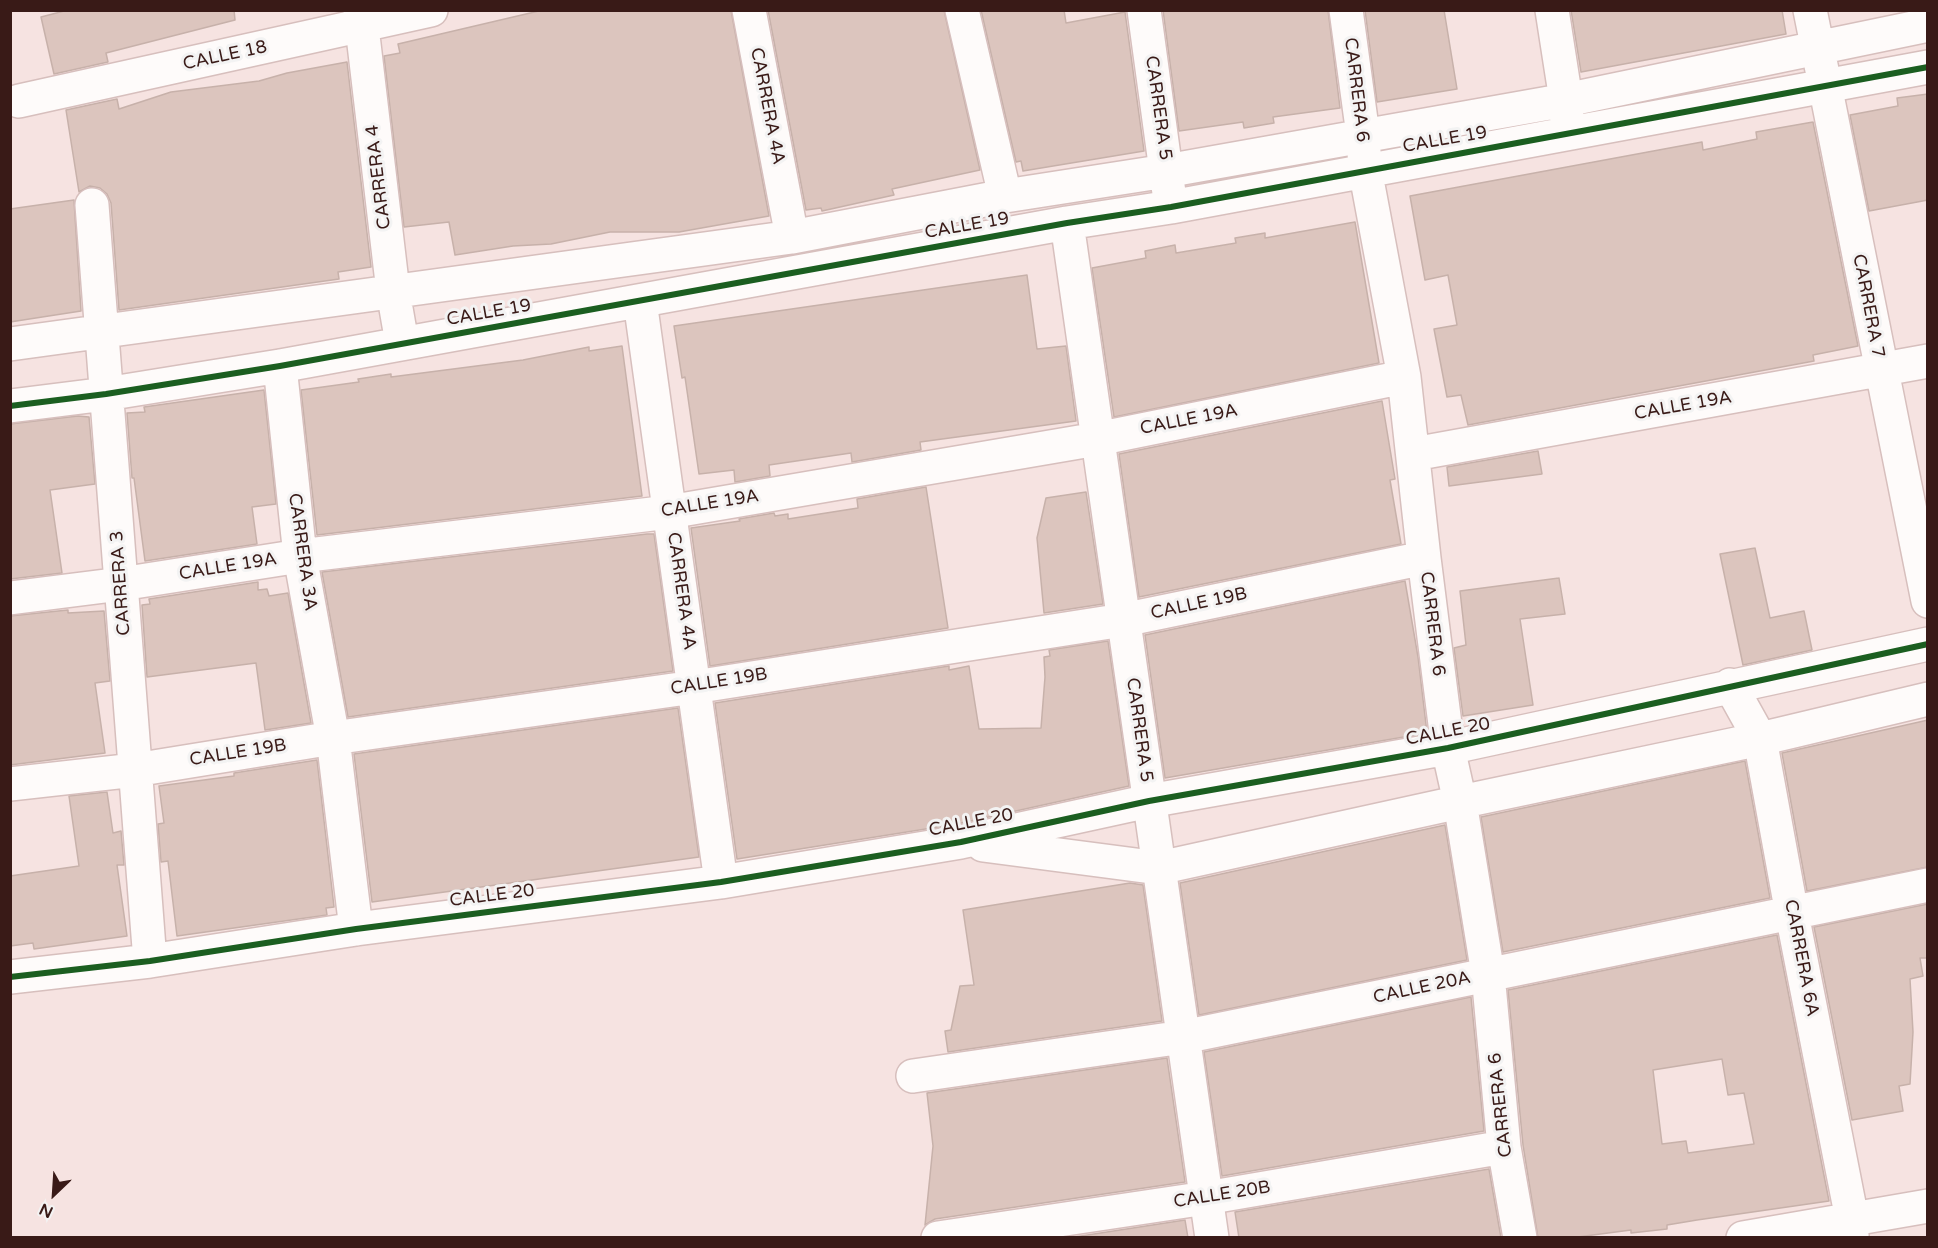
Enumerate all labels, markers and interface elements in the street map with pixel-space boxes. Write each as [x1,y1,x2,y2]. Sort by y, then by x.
street label: CARRERA 6 [1339,36,1373,144]
street label: CALLE 18 [181,37,269,75]
street label: CARRERA 4A [745,46,789,166]
street label: CARRERA 5 [1140,54,1176,162]
street label: CALLE 19 [1401,122,1489,158]
street label: CARRERA 4 [362,123,396,231]
street label: CALLE 19 [923,208,1011,244]
street label: CARRERA 7 [1847,252,1889,360]
street label: CALLE 19 [445,295,533,331]
street label: CALLE 19A [1632,387,1734,425]
street label: CALLE 19A [1138,400,1240,440]
street label: CALLE 19A [659,486,761,522]
street label: CARRERA 3A [283,492,321,612]
street label: CARRERA 3 [107,530,135,636]
street label: CARRERA 4A [662,531,700,651]
street label: CALLE 19A [177,549,279,585]
street label: CARRERA 6 [1415,570,1449,678]
street label: CALLE 19B [1149,583,1249,625]
street label: CALLE 19B [669,664,769,700]
street label: CARRERA 5 [1121,676,1157,784]
street label: CALLE 20 [1404,713,1492,751]
street label: CALLE 19B [188,735,288,771]
street label: CALLE 20 [927,804,1015,842]
street label: CALLE 20 [448,880,536,912]
street label: CARRERA 6A [1779,898,1823,1018]
street label: CALLE 20A [1371,967,1473,1009]
street label: CARRERA 6 [1485,1052,1517,1158]
north arrow [24,1164,84,1224]
street label: CALLE 20B [1172,1177,1272,1213]
text: N [36,1199,56,1222]

